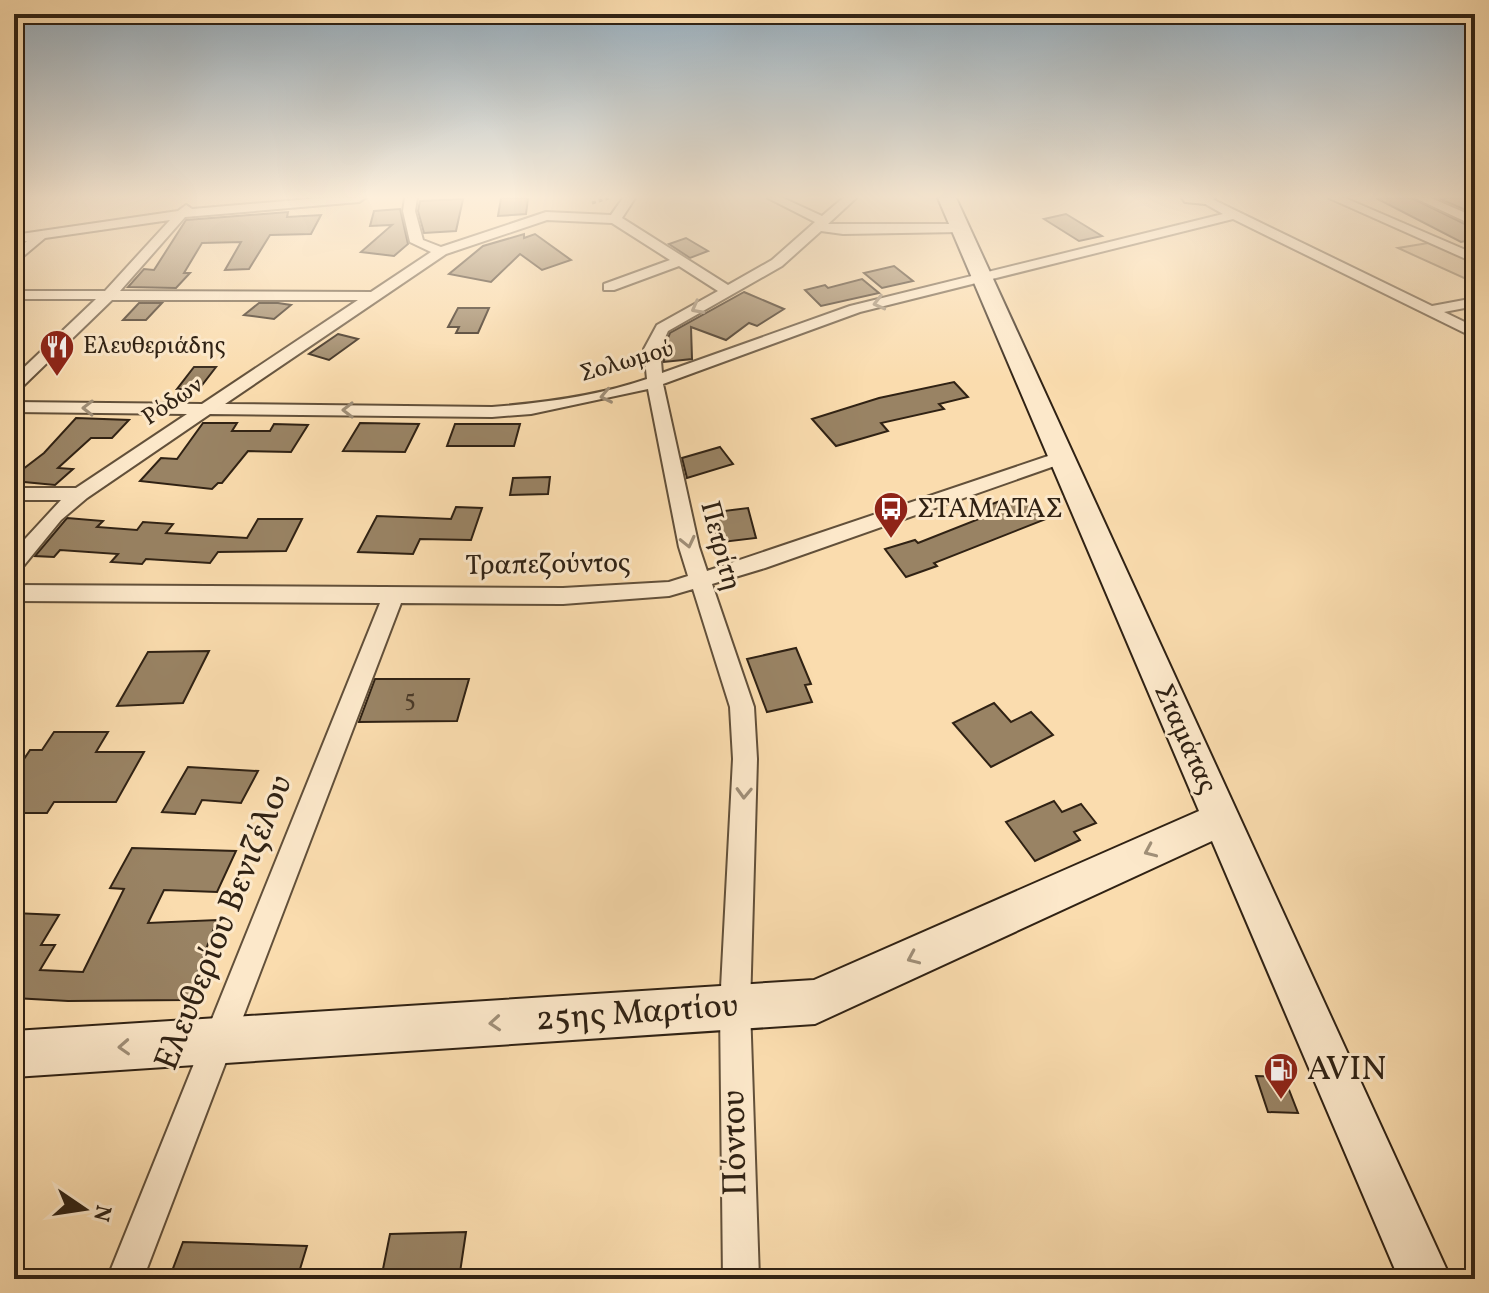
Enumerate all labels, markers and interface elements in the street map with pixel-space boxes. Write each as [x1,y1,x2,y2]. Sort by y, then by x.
one-way arrow [872,293,886,310]
one-way arrow [690,298,705,313]
restaurant icon: Ελευθεριάδης [38,328,76,378]
place label: Ελευθεριάδης [83,330,226,364]
street label: Σολωμού [576,332,678,392]
street label: Ρόδων [136,369,211,435]
one-way arrow [600,387,614,404]
one-way arrow [81,399,94,417]
one-way arrow [341,401,354,419]
bus stop icon: ΣΤΑΜΑΤΑΣ [872,490,910,540]
place label: ΣΤΑΜΑΤΑΣ [917,490,1063,529]
street label: Πετρίτη [689,497,751,595]
one-way arrow [679,534,696,548]
street label: Τραπεζούντος [465,544,631,586]
street label: Σταμάτας [1144,678,1226,800]
house number: 5 [404,683,416,717]
street label: Ελευθερίου Βενιζέλου [144,768,306,1078]
one-way arrow [735,787,752,800]
one-way arrow [1144,841,1158,857]
one-way arrow [907,948,921,964]
street label: 25ης Μαρτίου [534,983,740,1045]
one-way arrow [488,1015,501,1032]
one-way arrow [117,1039,130,1056]
place label: AVIN [1307,1047,1386,1094]
fuel station icon: AVIN [1262,1051,1300,1101]
street label: Πόντου [712,1090,760,1196]
north arrow [44,1169,124,1249]
text: N [84,1202,118,1224]

